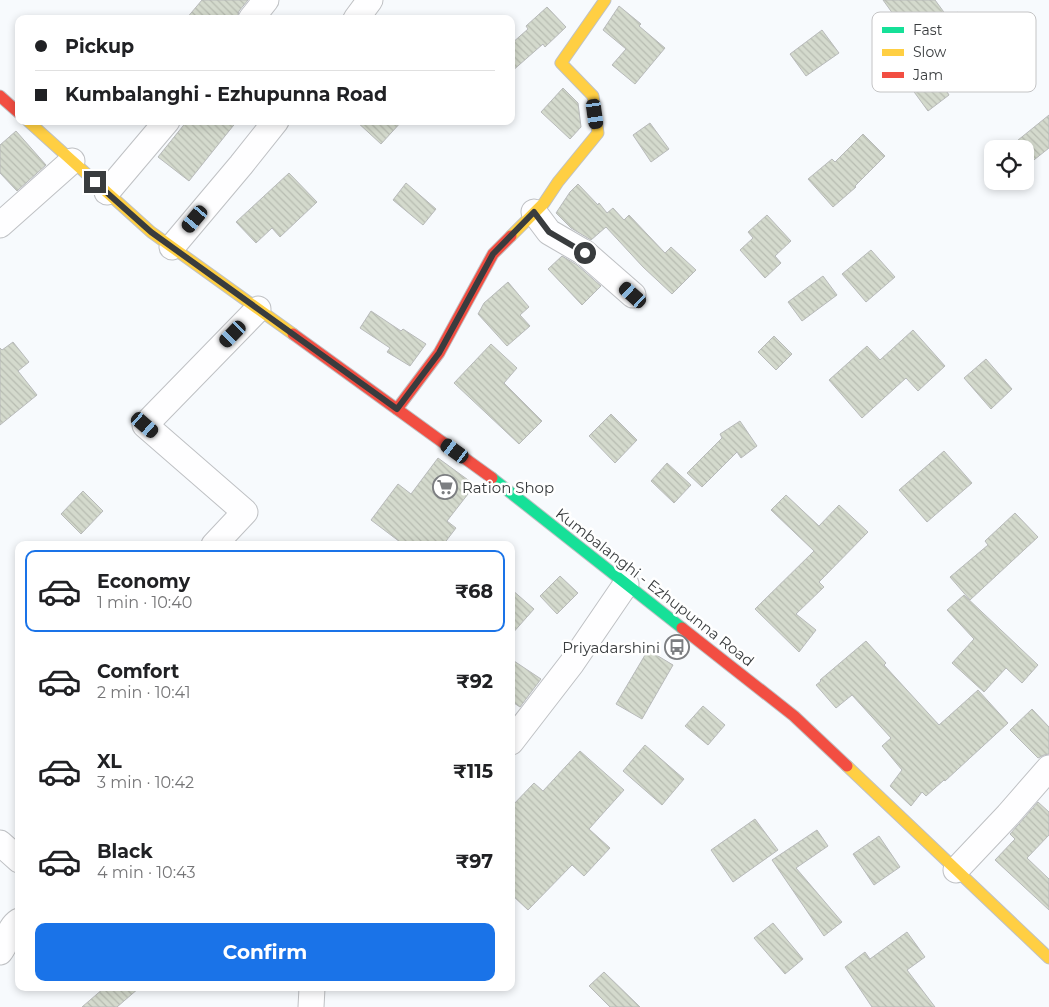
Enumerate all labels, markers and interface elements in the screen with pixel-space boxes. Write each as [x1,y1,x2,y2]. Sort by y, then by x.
legend [872,12,1036,92]
text: Fast [913,21,943,39]
text: Pickup [65,35,134,58]
text: Slow [913,43,947,61]
text: Jam [912,66,943,84]
text: Kumbalanghi - Ezhupunna Road [65,83,387,106]
car [585,98,604,130]
map controls [984,140,1034,190]
button: locate [984,140,1034,190]
route end [84,171,106,193]
car [179,203,210,235]
route start [574,242,596,264]
car [616,279,649,311]
car [217,318,248,350]
car [128,409,161,441]
car [438,436,471,466]
supermarket icon: Ration Shop [432,474,458,500]
place label: Ration Shop [462,478,554,497]
street label: Kumbalanghi - Ezhupunna Road [552,504,758,670]
icon: car [37,569,82,614]
text: Economy [97,570,190,593]
text: ₹68 [455,580,493,603]
text: 1 min · 10:40 [97,593,192,612]
bus stop icon: Priyadarshini [664,634,690,660]
place label: Priyadarshini [562,638,660,657]
icon: car [37,659,82,704]
text: Comfort [97,660,179,683]
text: ₹92 [456,670,493,693]
text: 2 min · 10:41 [97,683,191,702]
icon: car [37,749,82,794]
text: XL [97,750,122,773]
text: ₹115 [453,760,493,783]
text: 3 min · 10:42 [97,773,194,792]
icon: car [37,839,82,884]
text: Black [97,840,153,863]
text: ₹97 [455,850,493,873]
text: 4 min · 10:43 [97,863,195,882]
button: Confirm [35,923,495,981]

